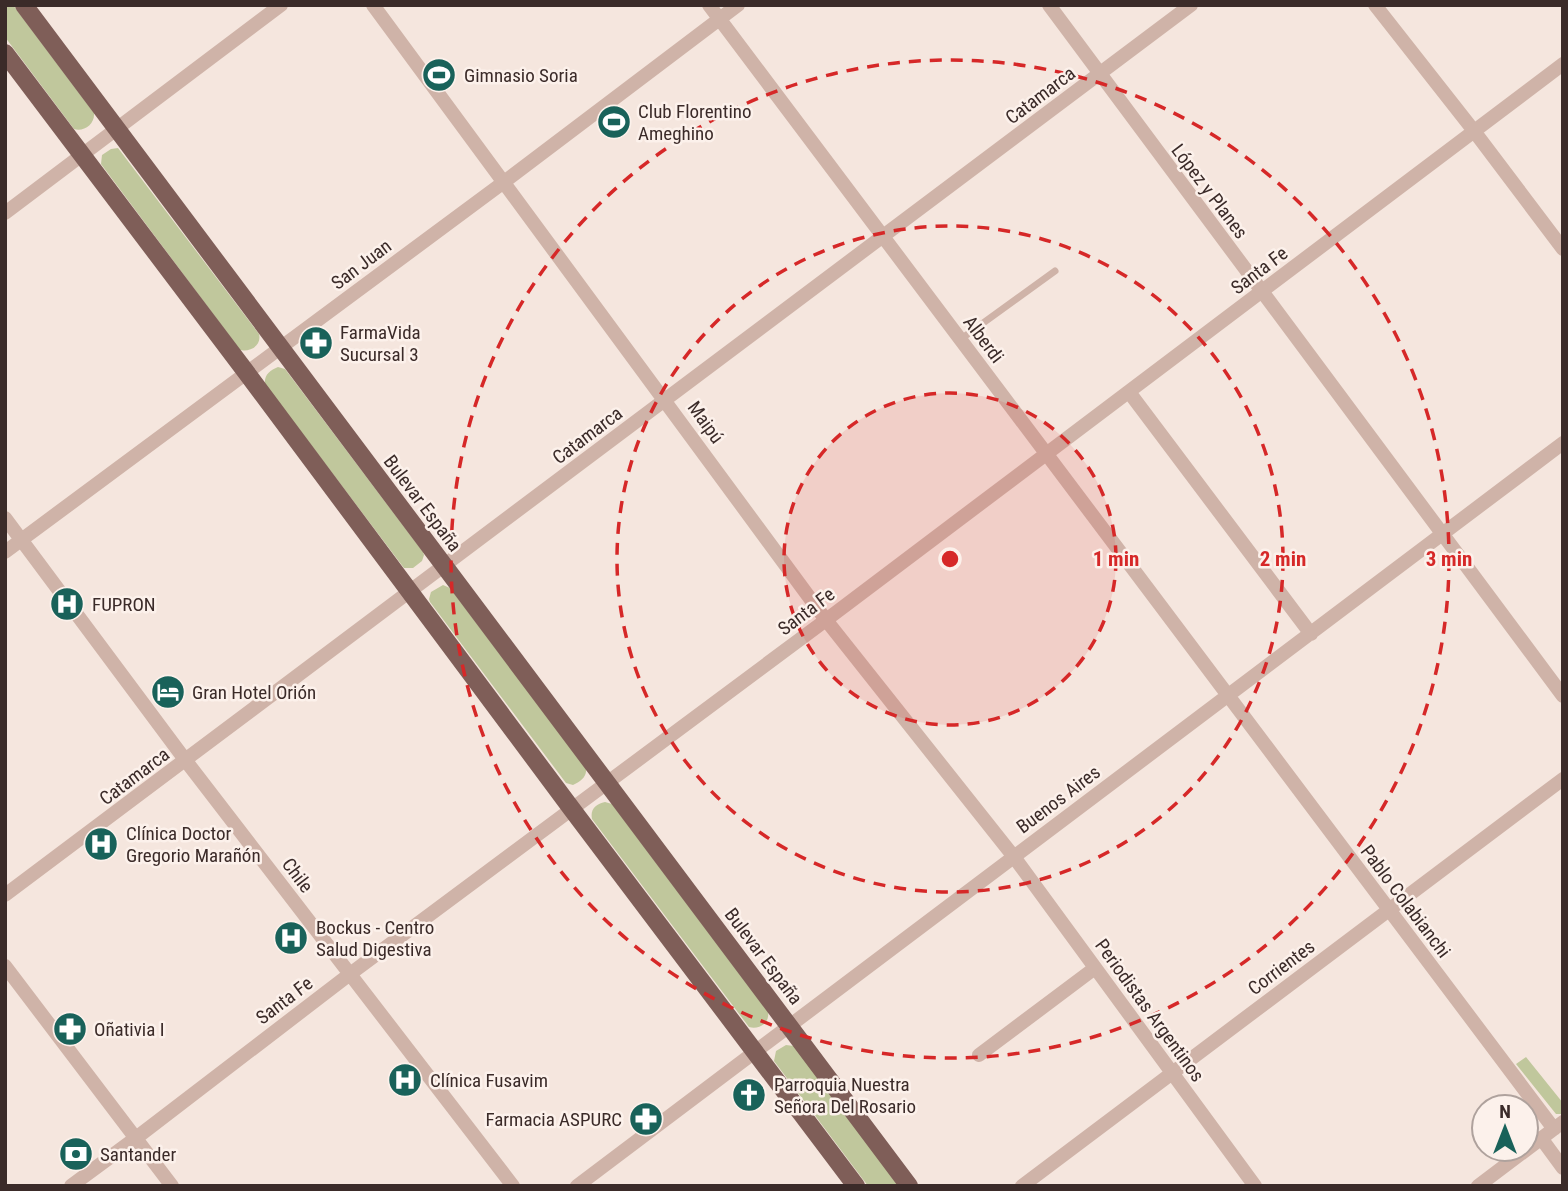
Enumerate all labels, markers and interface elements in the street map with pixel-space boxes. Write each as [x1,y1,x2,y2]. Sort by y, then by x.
sports icon: Gimnasio Soria [420,56,458,94]
street label: Catamarca [1001,62,1080,129]
place label: Gimnasio Soria [464,64,578,87]
place label: Club Florentino Ameghino [638,100,752,145]
sports icon: Club Florentino Ameghino [595,103,633,141]
street label: López y Planes [1167,139,1253,243]
street label: San Juan [327,234,396,294]
street label: Santa Fe [1226,242,1292,299]
street label: Alberdi [958,311,1009,367]
place label: FarmaVida Sucursal 3 [340,321,421,366]
pharmacy icon: FarmaVida Sucursal 3 [297,324,335,362]
street label: Maipú [683,397,729,448]
street label: Catamarca [548,402,627,469]
street label: Bulevar España [379,451,466,556]
centre of rings [938,547,962,571]
text: 1 min [1093,547,1139,571]
text: 2 min [1260,547,1306,571]
text: 3 min [1426,547,1472,571]
street label: Santa Fe [773,583,839,640]
hospital icon: FUPRON [48,585,86,623]
place label: FUPRON [92,593,156,616]
hotel icon: Gran Hotel Orión [149,673,187,711]
place label: Gran Hotel Orión [192,681,316,704]
street label: Catamarca [95,743,174,810]
street label: Buenos Aires [1012,761,1105,838]
place label: Clínica Doctor Gregorio Marañón [126,822,261,867]
hospital icon: Clínica Doctor Gregorio Marañón [82,825,120,863]
street label: Pablo Colabianchi [1356,840,1455,962]
street label: Chile [277,853,318,897]
street label: Bulevar España [720,904,807,1009]
place label: Bockus - Centro Salud Digestiva [316,916,434,961]
hospital icon: Bockus - Centro Salud Digestiva [272,919,310,957]
street label: Periodistas Argentinos [1090,935,1209,1086]
street label: Corrientes [1243,935,1319,1000]
street label: Santa Fe [251,972,317,1029]
pharmacy icon: Oñativia I [51,1010,89,1048]
place label: Oñativia I [94,1018,164,1041]
hospital icon: Clínica Fusavim [386,1061,424,1099]
place label: Clínica Fusavim [430,1069,548,1092]
place label: Parroquia Nuestra Señora Del Rosario [774,1073,916,1118]
church icon: Parroquia Nuestra Señora Del Rosario [730,1076,768,1114]
north arrow [1470,1093,1540,1163]
pharmacy icon: Farmacia ASPURC [627,1100,665,1138]
text: N [1499,1100,1511,1123]
place label: Farmacia ASPURC [485,1108,622,1131]
bank icon: Santander [57,1135,95,1173]
place label: Santander [100,1143,176,1166]

